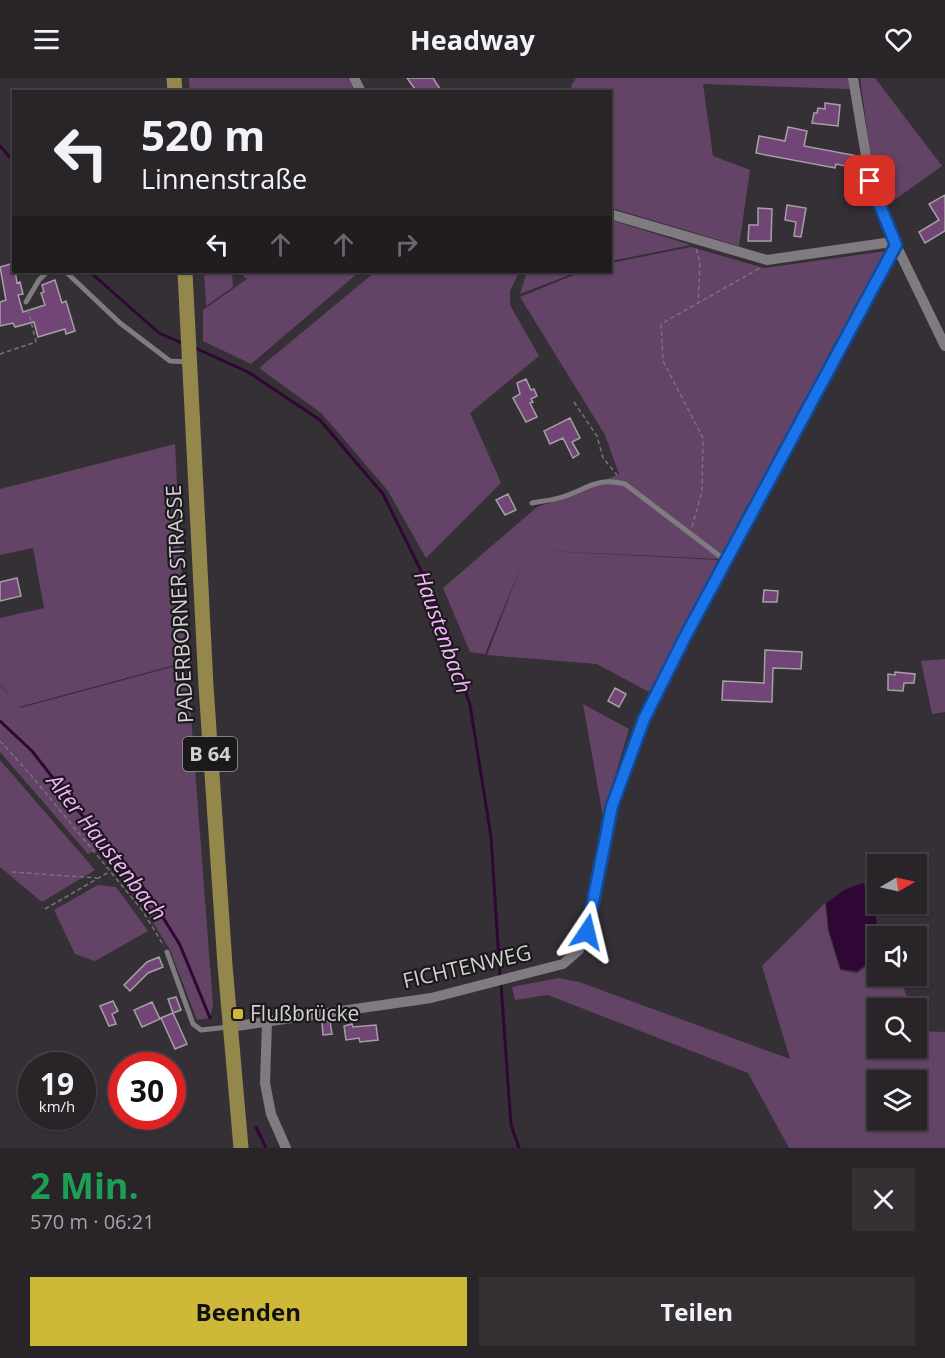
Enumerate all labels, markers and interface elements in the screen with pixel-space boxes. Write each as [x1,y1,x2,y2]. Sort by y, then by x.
text: Headway [410,21,535,58]
icon: menu [30,23,63,56]
icon: heart [882,23,915,56]
text: 520 m [141,106,265,163]
icon: left [42,114,120,192]
pin [844,155,895,206]
text: Linnenstraße [141,160,307,197]
icon: arrive [853,164,886,197]
icon: left [201,228,234,261]
icon: ahead [264,228,297,261]
icon: ahead [327,228,360,261]
icon: right [390,228,423,261]
street label: PADERBORNER STRASSE [159,484,199,724]
water label: Haustenbach [408,566,480,697]
road number: B 64 [183,737,237,771]
water label: Alter Haustenbach [40,765,175,926]
north arrow [867,854,927,914]
map controls [867,854,927,1130]
position arrow [555,900,619,964]
button: sound [867,926,927,986]
street label: FICHTENWEG [400,938,534,994]
button: search [867,998,927,1058]
place label: Flußbrücke [250,999,359,1027]
marker: Flußbrücke [231,1007,245,1021]
speed limit sign: 30 [108,1052,186,1130]
text: 19 [40,1063,74,1104]
button: layers [867,1070,927,1130]
text: km/h [39,1096,75,1116]
text: 2 Min. [30,1161,139,1210]
button: close [852,1168,915,1231]
text: 570 m · 06:21 [30,1208,155,1235]
button: Beenden [30,1277,467,1346]
button: Teilen [479,1277,915,1346]

